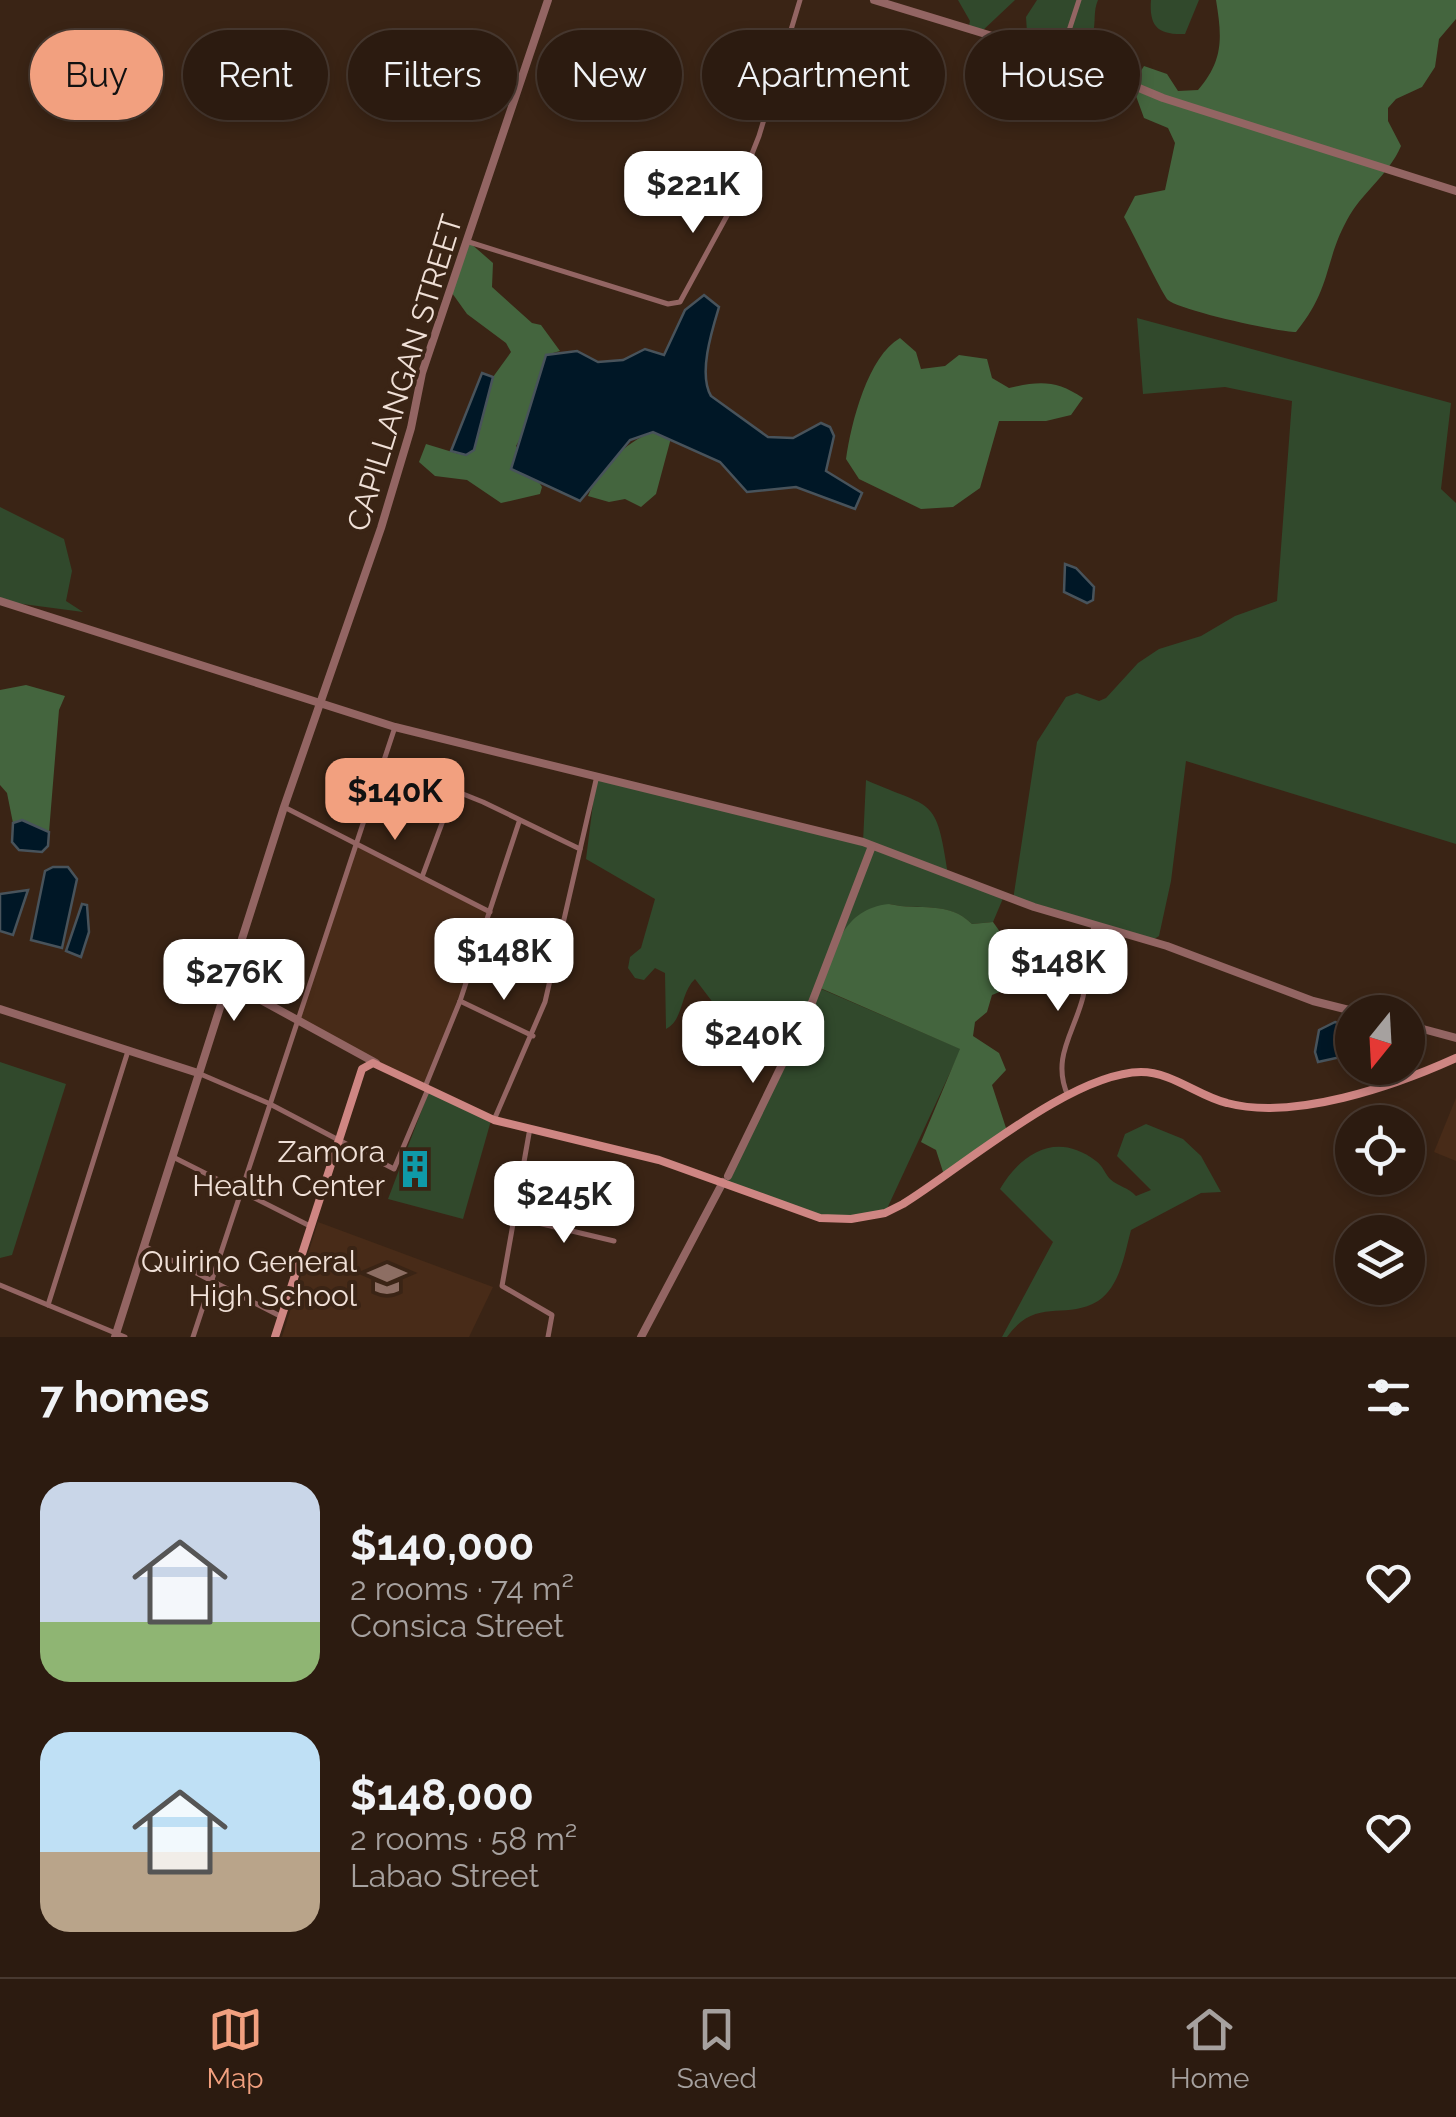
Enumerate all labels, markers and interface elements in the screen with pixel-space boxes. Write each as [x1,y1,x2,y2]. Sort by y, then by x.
chip: Buy [30,30,163,120]
chip: Rent [183,30,328,120]
chip: Filters [348,30,517,120]
chip: New [537,30,682,120]
chip: Apartment [702,30,945,120]
chip: House [965,30,1140,120]
pin: $221K [623,151,763,236]
text: $221K [646,165,740,202]
street label: CAPILLANGAN STREET [340,211,469,535]
pin: $140K [325,758,465,843]
text: $140K [347,772,443,809]
pin: $148K [434,918,574,1003]
pin: $148K [988,929,1128,1014]
text: $148K [456,932,552,969]
pin: $276K [164,939,304,1024]
text: $148K [1010,943,1106,980]
text: $276K [185,953,283,990]
north arrow [1335,995,1425,1085]
map controls [1335,995,1425,1305]
pin: $240K [683,1001,823,1086]
text: $240K [704,1015,802,1052]
button: locate [1335,1105,1425,1195]
place label: Zamora Health Center [192,1134,385,1203]
building icon: Zamora Health Center [394,1148,436,1190]
pin: $245K [494,1161,634,1246]
text: $245K [516,1175,612,1212]
button: layers [1335,1215,1425,1305]
place label: Quirino General High School [141,1244,358,1313]
school or university icon: Quirino General High School [366,1258,408,1300]
icon: filters [1361,1370,1416,1425]
text: 7 homes [40,1373,209,1422]
text: $140,000 [350,1521,534,1570]
icon: home [120,1522,240,1642]
icon: heart [1361,1555,1416,1610]
text: 2 rooms · 74 m² [350,1570,574,1607]
text: Consica Street [350,1607,564,1644]
text: $148,000 [350,1771,534,1820]
icon: home [120,1772,240,1892]
icon: heart [1361,1805,1416,1860]
text: 2 rooms · 58 m² [350,1820,577,1857]
text: Labao Street [350,1857,539,1894]
tab: Map [207,2002,264,2095]
tab: Saved [677,2002,757,2095]
tab: Home [1170,2002,1249,2095]

